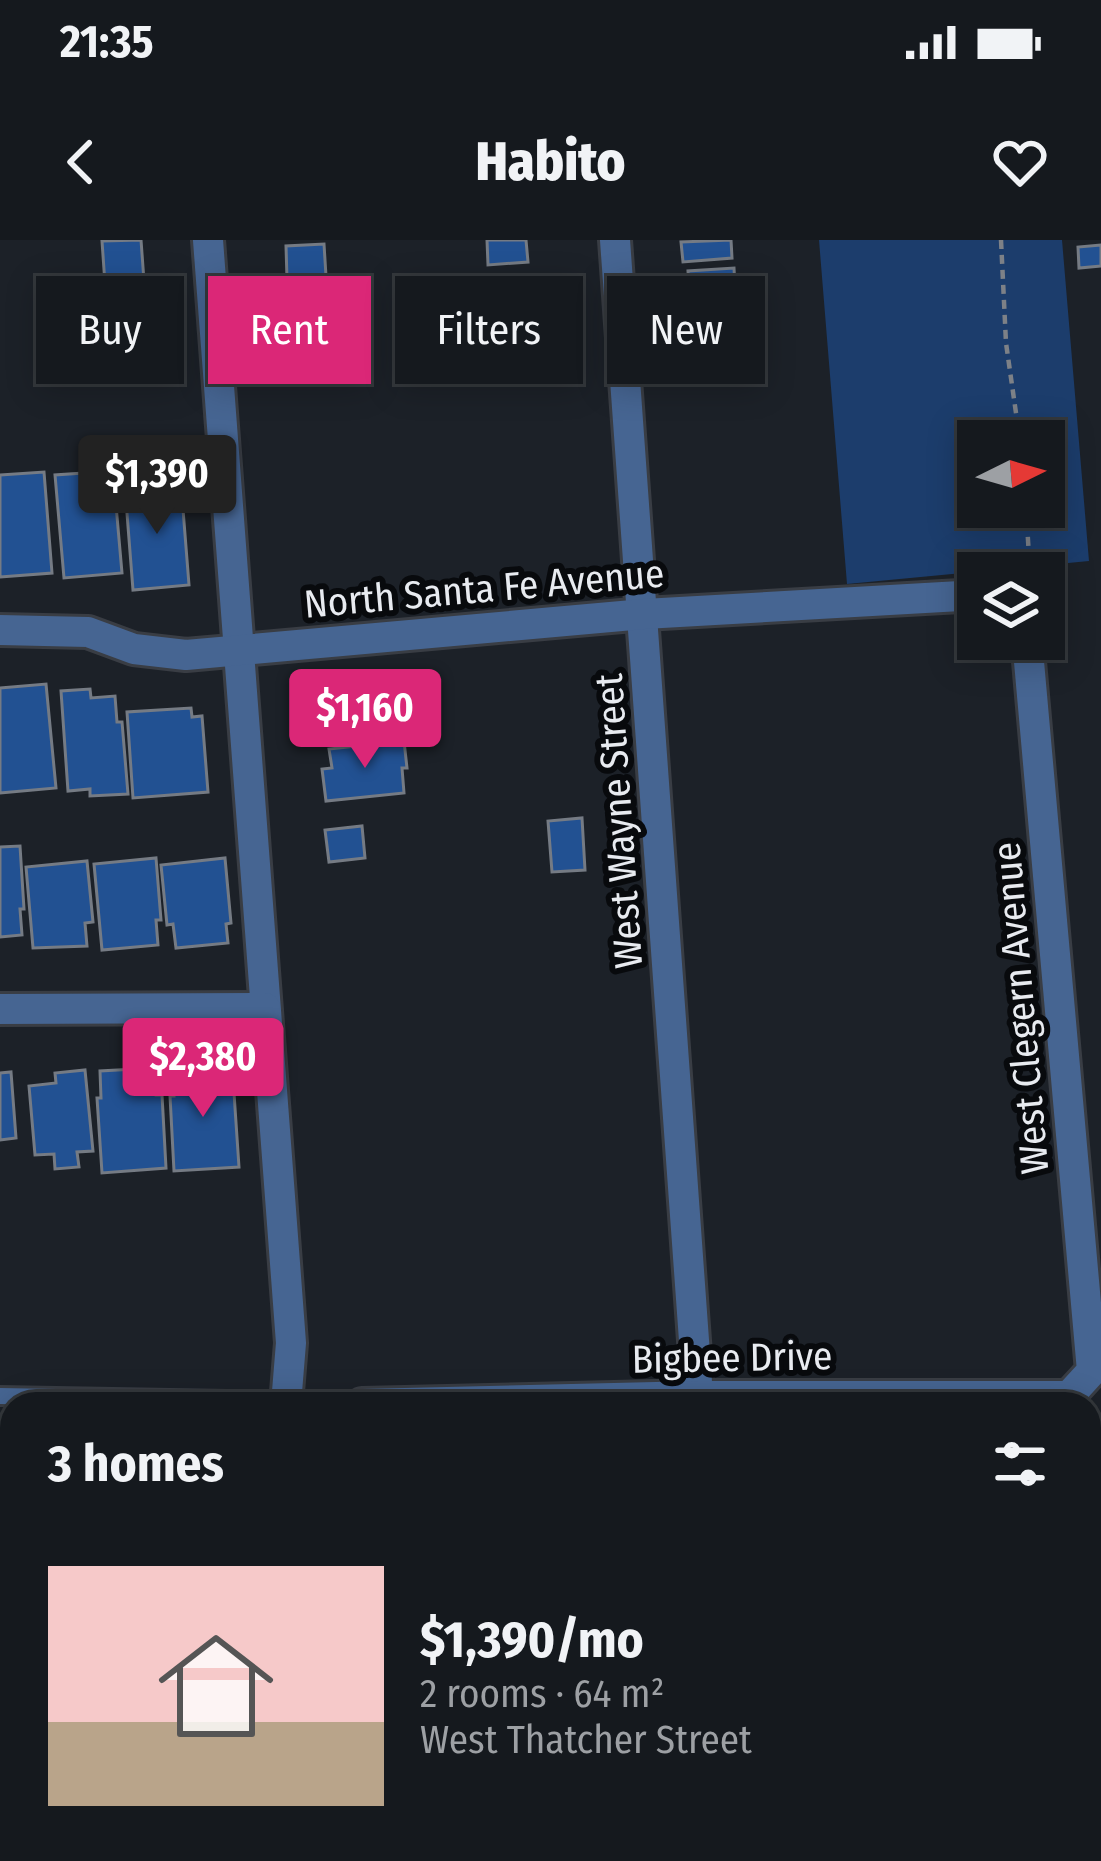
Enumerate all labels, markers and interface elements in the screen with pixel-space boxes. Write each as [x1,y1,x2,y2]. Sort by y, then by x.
text: 21:35 [60,15,154,69]
icon: back [48,129,114,195]
icon: heart [987,129,1053,195]
text: Habito [475,130,626,194]
chip: Buy [36,276,184,384]
chip: Rent [208,276,371,384]
chip: Filters [395,276,583,384]
chip: New [607,276,765,384]
north arrow [957,420,1065,528]
map controls [957,420,1065,660]
pin: $1,390 [59,435,255,537]
text: $1,390 [105,451,209,497]
street label: North Santa Fe Avenue [302,550,666,628]
button: layers [957,552,1065,660]
pin: $1,160 [267,669,463,771]
street label: West Wayne Street [586,672,652,970]
text: $1,160 [316,685,414,731]
street label: West Clegern Avenue [984,840,1058,1176]
pin: $2,380 [105,1018,301,1120]
text: $2,380 [150,1034,256,1080]
street label: Bigbee Drive [631,1333,833,1383]
icon: filters [987,1431,1053,1497]
text: 3 homes [48,1433,224,1495]
text: $1,390/mo [420,1609,644,1671]
icon: home [144,1614,288,1758]
text: 2 rooms · 64 m² [420,1671,664,1717]
text: West Thatcher Street [420,1717,752,1763]

